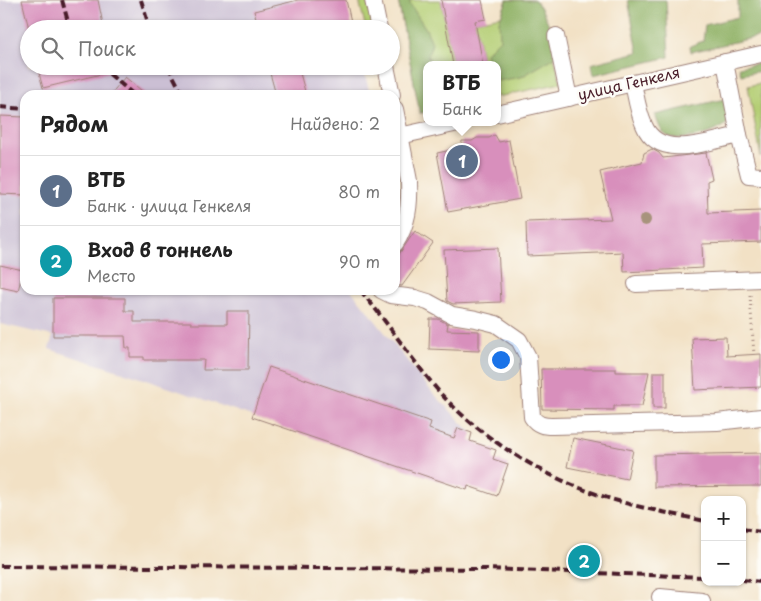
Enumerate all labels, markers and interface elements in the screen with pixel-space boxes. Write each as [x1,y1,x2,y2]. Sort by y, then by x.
search box [20,20,400,75]
icon: search [38,34,66,62]
text: Поиск [78,34,136,62]
street label: улица Генкеля [575,60,682,105]
popup [423,61,501,126]
text: ВТБ [442,68,481,96]
text: Банк [442,96,482,120]
text: Рядом [40,107,108,139]
text: Найдено: 2 [290,111,380,135]
pin: 1 [446,142,478,180]
text: ВТБ [87,165,125,193]
text: 1 [52,179,60,203]
text: 80 m [338,179,380,203]
text: Банк · улица Генкеля [87,193,251,217]
text: Вход в тоннель [87,235,233,263]
text: 2 [50,249,62,273]
text: 90 m [339,249,380,273]
text: Место [87,263,136,287]
your location [488,347,514,373]
map controls [701,496,746,586]
button: + [701,496,746,541]
button: − [701,541,746,586]
pin: 2 [568,542,600,580]

